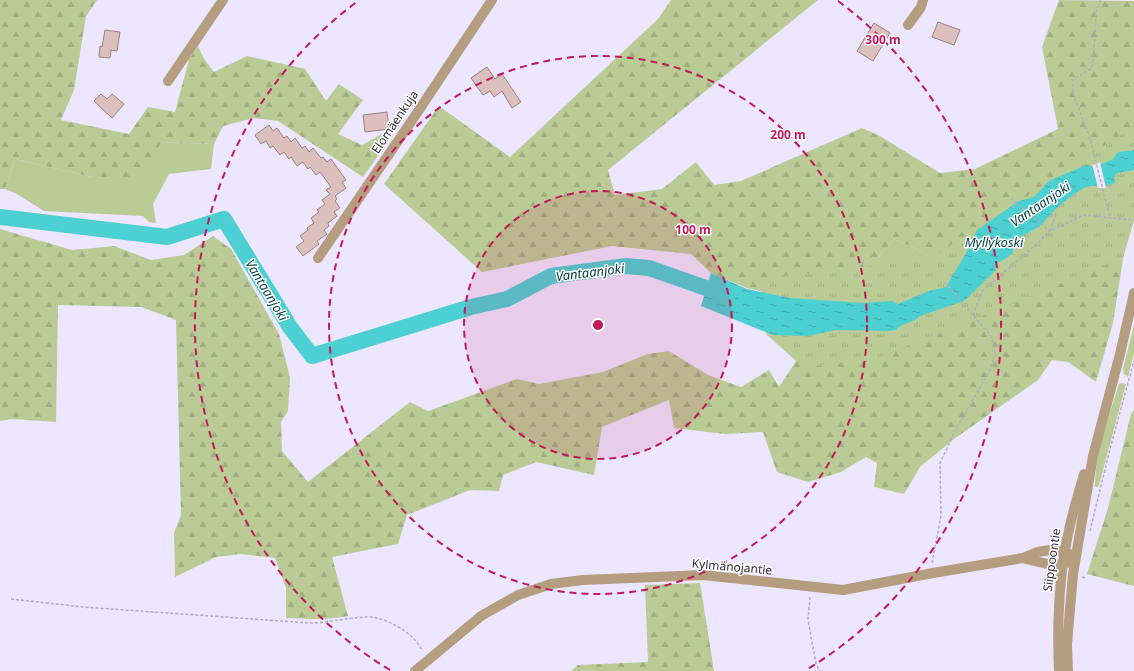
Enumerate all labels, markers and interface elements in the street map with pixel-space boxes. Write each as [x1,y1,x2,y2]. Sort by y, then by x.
text: 300 m [865,31,901,48]
street label: Elomäenkuja [367,87,422,157]
text: 200 m [770,126,806,143]
water label: Vantaanjoki [1006,177,1074,231]
text: 100 m [675,221,711,238]
water label: Myllykoski [965,233,1024,251]
water label: Vantaanjoki [242,256,293,325]
water label: Vantaanjoki [555,259,626,285]
centre of rings [591,318,605,332]
street label: Siippoontie [1039,527,1064,593]
street label: Kylmänojantie [691,555,773,579]

